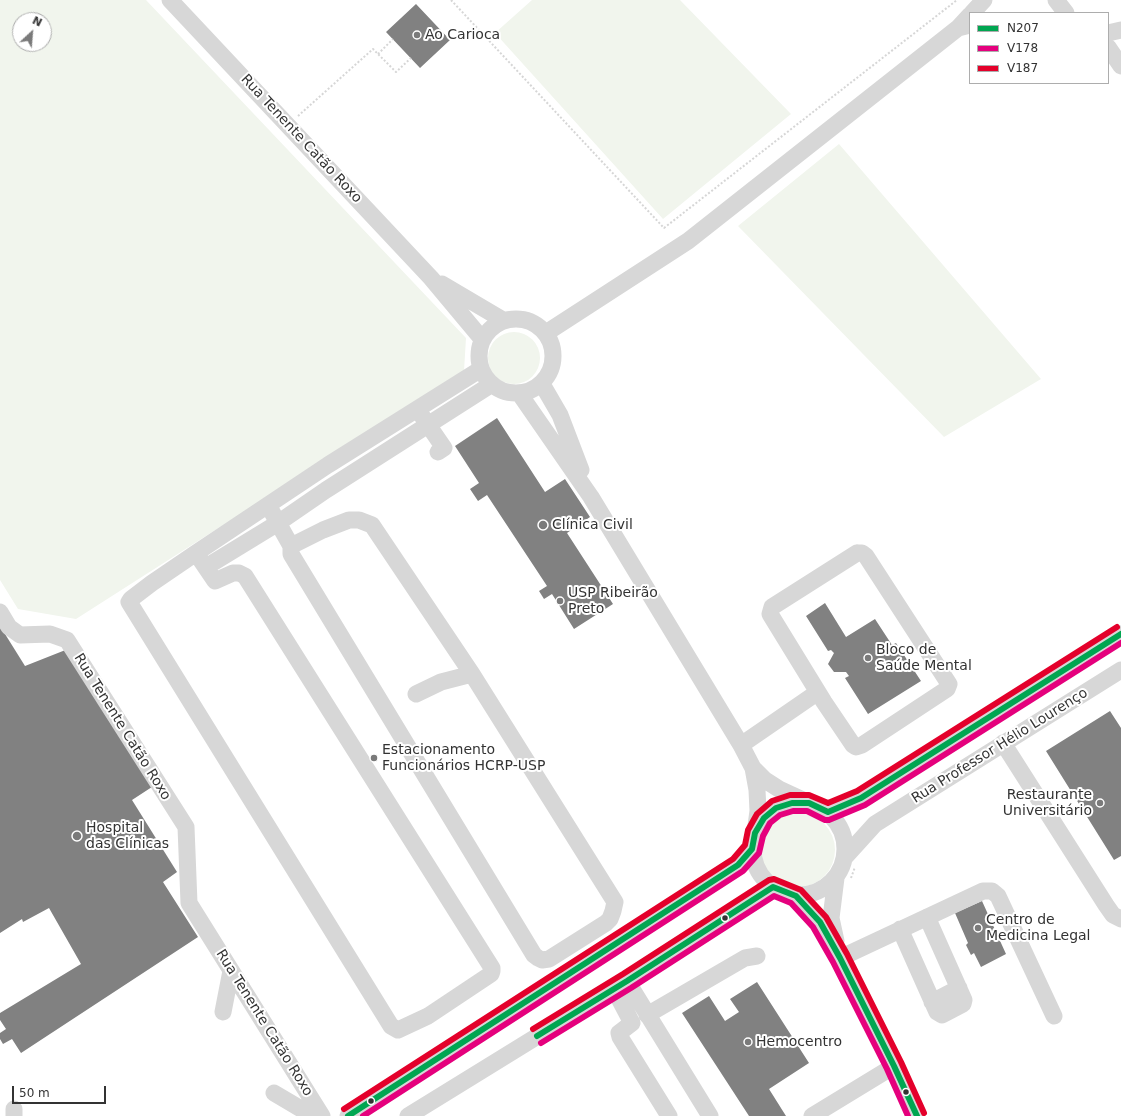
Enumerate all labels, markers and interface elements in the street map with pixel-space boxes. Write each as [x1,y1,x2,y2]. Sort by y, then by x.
north arrow [12,12,52,52]
legend [969,12,1109,84]
text: N [30,14,44,30]
text: N207 [1007,21,1039,35]
place label: Ao Carioca [425,27,500,43]
marker: Ao Carioca [412,30,422,40]
text: V178 [1007,41,1038,55]
text: V187 [1007,61,1038,75]
street label: Rua Tenente Catão Roxo [237,71,365,207]
place label: Clínica Civil [552,517,633,533]
marker: Clínica Civil [537,519,549,531]
place label: USP Ribeirão Preto [568,585,658,618]
marker: USP Ribeirão Preto [555,596,565,606]
place label: Bloco de Saúde Mental [876,642,972,674]
street label: Rua Tenente Catão Roxo [70,651,174,803]
marker: Bloco de Saúde Mental [863,653,873,663]
street label: Rua Professor Hélio Lourenço [909,685,1091,807]
place label: Estacionamento Funcionários HCRP-USP [382,742,545,774]
marker: Estacionamento Funcionários HCRP-USP [369,753,379,763]
place label: Restaurante Universitário [1003,787,1092,820]
marker: Restaurante Universitário [1095,798,1105,808]
place label: Hospital das Clínicas [86,820,169,852]
marker: Hospital das Clínicas [71,830,83,842]
place label: Centro de Medicina Legal [986,912,1090,944]
unlabelled marker [720,913,730,923]
marker: Centro de Medicina Legal [973,923,983,933]
street label: Rua Tenente Catão Roxo [212,947,316,1099]
place label: Hemocentro [756,1034,842,1050]
marker: Hemocentro [743,1037,753,1047]
scale bar [14,1078,108,1104]
text: 50 m [19,1086,50,1100]
unlabelled marker [901,1087,911,1097]
unlabelled marker [366,1096,376,1106]

